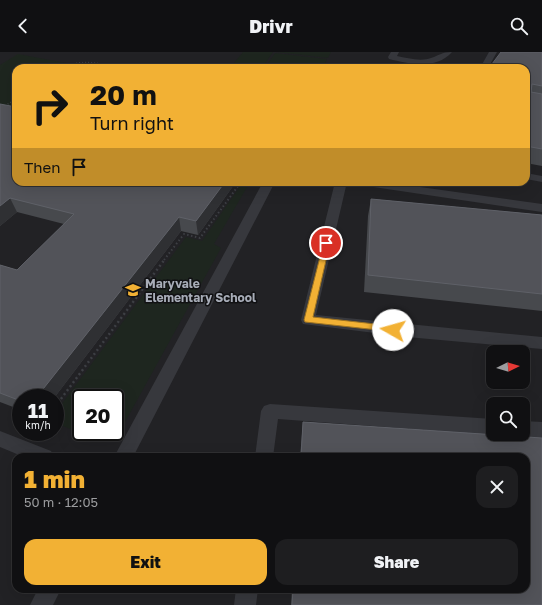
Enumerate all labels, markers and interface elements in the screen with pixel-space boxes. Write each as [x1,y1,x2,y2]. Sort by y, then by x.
icon: back [12,15,34,37]
text: Drivr [249,15,293,37]
icon: search [508,15,530,37]
text: 20 m [90,78,157,111]
icon: right [24,80,76,132]
text: Turn right [90,112,174,134]
icon: arrive [68,156,90,178]
text: Then [24,158,60,176]
pin [309,226,343,260]
icon: arrive [315,232,337,254]
place label: Maryvale Elementary School [145,276,256,305]
school or university icon: Maryvale Elementary School [124,281,142,299]
position arrow [372,309,414,351]
north arrow [486,345,530,389]
map controls [486,345,530,441]
speed limit sign: 20 [72,389,124,441]
button: search [486,397,530,441]
text: 11 [28,398,48,422]
text: km/h [25,419,51,431]
text: 1 min [24,464,85,493]
button: close [476,466,518,508]
text: 50 m · 12:05 [24,494,98,510]
button: Exit [24,539,267,585]
button: Share [275,539,518,585]

